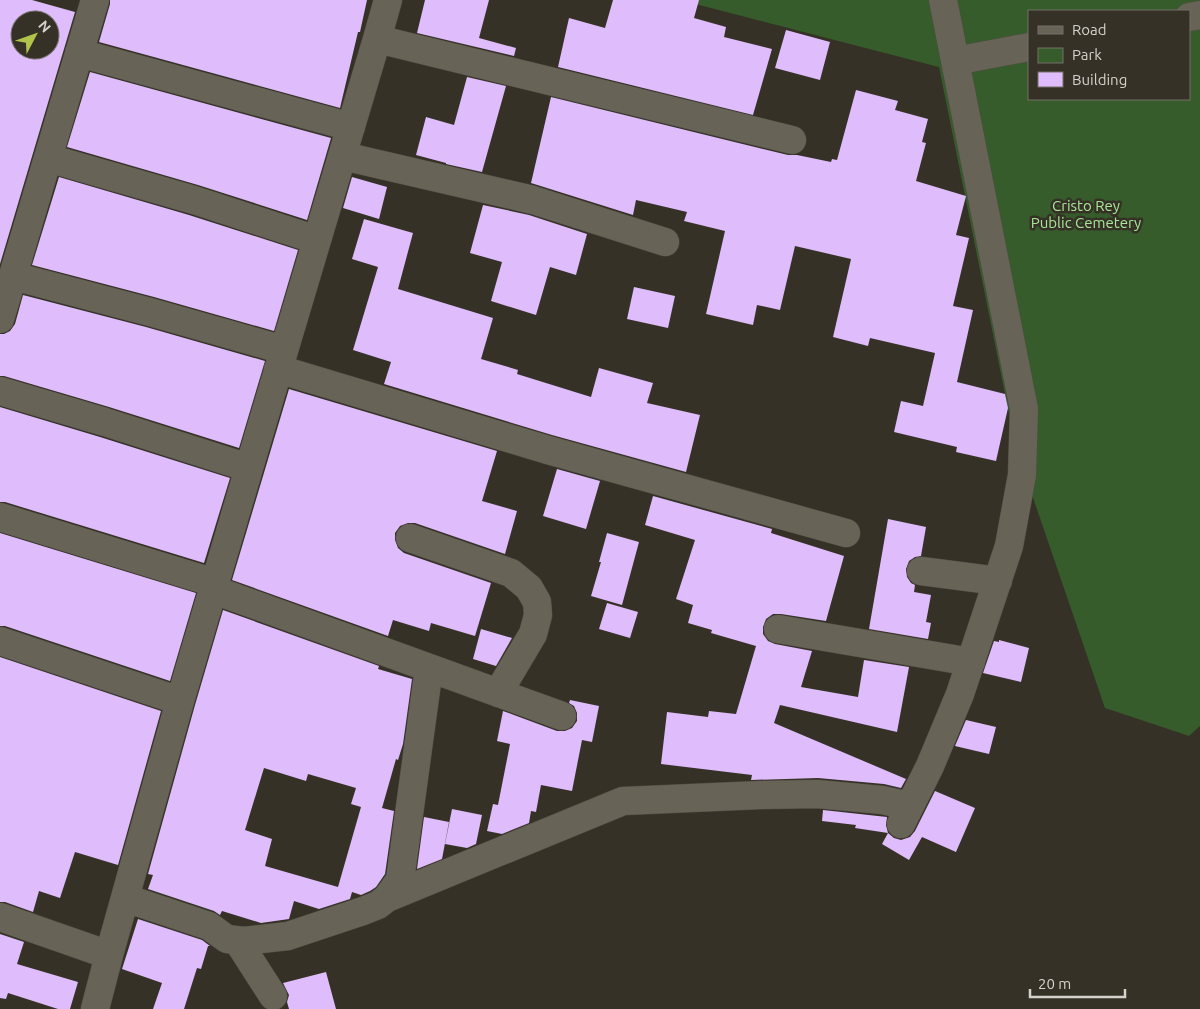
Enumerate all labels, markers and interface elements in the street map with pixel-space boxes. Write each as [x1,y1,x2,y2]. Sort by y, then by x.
north arrow [10,10,60,60]
legend [1028,10,1190,100]
text: N [35,17,54,36]
text: Road [1072,21,1107,38]
text: Park [1072,46,1102,63]
text: Building [1072,71,1127,88]
park label: Cristo Rey Public Cemetery [1031,197,1141,231]
scale bar [1030,966,1125,998]
text: 20 m [1038,975,1071,992]

